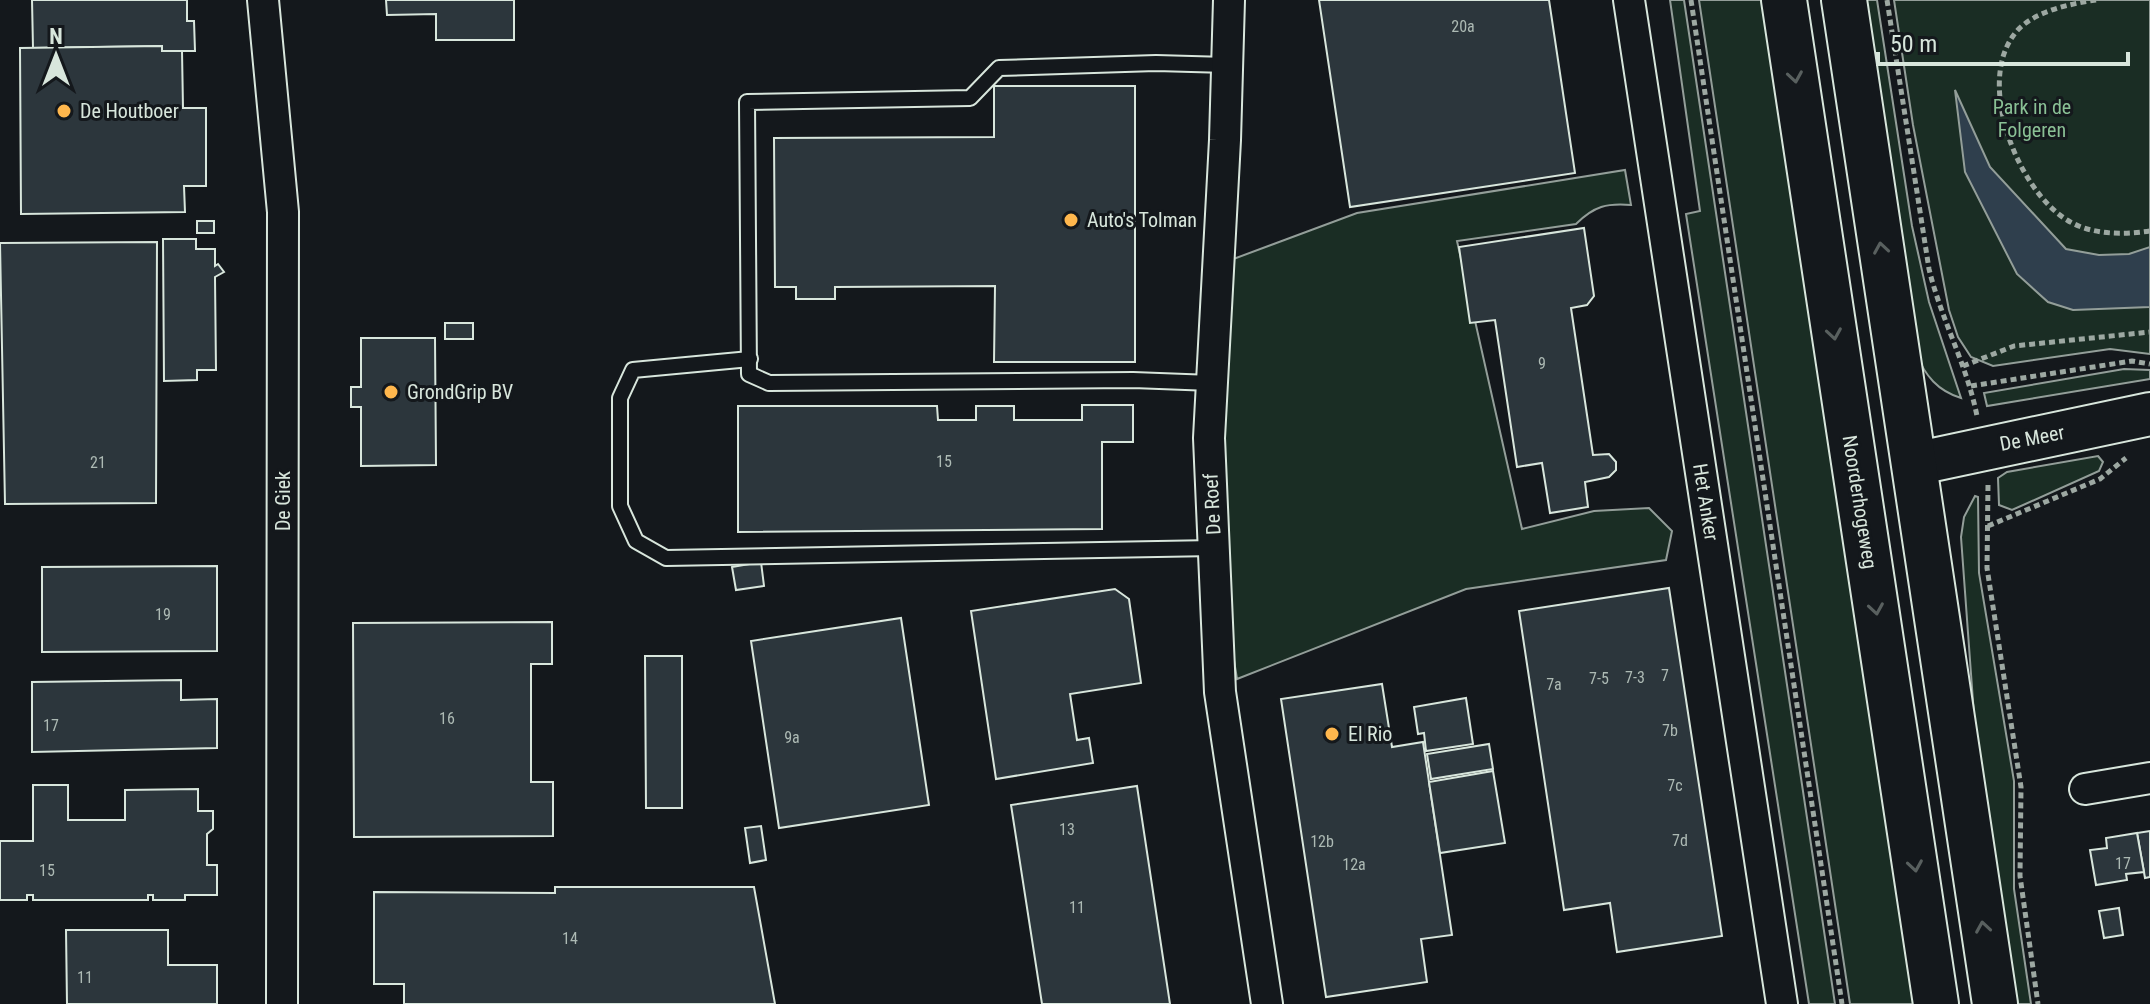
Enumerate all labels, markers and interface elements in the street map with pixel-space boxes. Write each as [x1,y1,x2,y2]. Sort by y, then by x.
north arrow [16,16,96,96]
scale bar [1878,16,2128,66]
house number: 20a [1451,17,1475,36]
text: N [49,24,63,49]
text: 50 m [1890,30,1937,58]
one-way arrow [1786,70,1803,84]
park label: Park in de Folgeren [1993,95,2071,142]
place label: De Houtboer [80,99,179,123]
marker: De Houtboer [55,102,73,120]
place label: Auto's Tolman [1087,208,1197,232]
marker: Auto's Tolman [1062,211,1080,229]
one-way arrow [1873,242,1890,255]
one-way arrow [1825,327,1842,341]
house number: 9 [1538,354,1546,373]
place label: GrondGrip BV [407,380,513,404]
marker: GrondGrip BV [382,383,400,401]
street label: De Meer [1998,420,2066,456]
street label: Noorderhogeweg [1838,433,1882,571]
house number: 15 [936,452,952,471]
house number: 21 [90,453,106,472]
street label: Het Anker [1688,462,1724,542]
street label: De Giek [271,471,295,531]
street label: De Roef [1198,472,1226,535]
one-way arrow [1867,602,1884,616]
house number: 19 [155,605,171,624]
house number: 7 [1661,666,1669,685]
house number: 7-3 [1625,668,1645,687]
house number: 7-5 [1589,669,1609,688]
house number: 7a [1546,675,1562,694]
house number: 16 [439,709,455,728]
house number: 17 [43,716,59,735]
house number: 7b [1662,721,1678,740]
place label: El Rio [1348,722,1392,746]
marker: El Rio [1323,725,1341,743]
house number: 9a [784,728,800,747]
house number: 7c [1667,776,1683,795]
house number: 13 [1059,820,1075,839]
house number: 7d [1672,831,1688,850]
house number: 12b [1310,832,1334,851]
house number: 17 [2115,854,2131,873]
house number: 12a [1342,855,1366,874]
one-way arrow [1906,859,1923,873]
house number: 15 [39,861,55,880]
house number: 11 [1069,898,1085,917]
one-way arrow [1975,920,1992,934]
house number: 14 [562,929,578,948]
house number: 11 [77,968,93,987]

